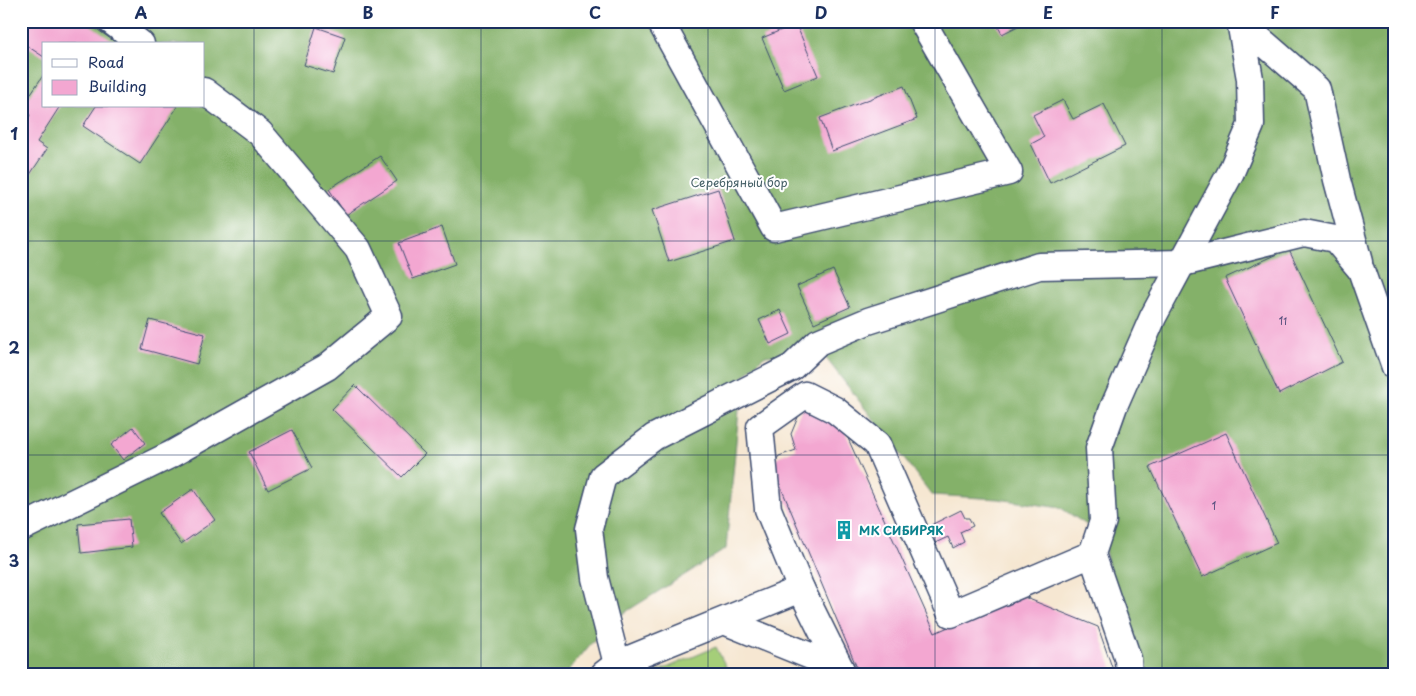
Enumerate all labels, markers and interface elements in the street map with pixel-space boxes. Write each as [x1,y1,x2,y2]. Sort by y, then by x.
text: A [135,0,148,24]
text: B [363,0,374,24]
text: C [589,0,601,24]
text: D [815,0,827,24]
text: E [1043,0,1053,24]
text: F [1270,0,1280,24]
legend [42,42,205,108]
text: Road [88,50,124,73]
text: Building [88,74,147,97]
text: 1 [10,121,18,145]
park label: Серебряный бор [690,173,788,191]
house number: 11 [1279,313,1287,328]
text: 2 [8,335,20,359]
house number: 1 [1212,498,1216,513]
building icon: МК СИБИРЯК [833,519,855,541]
place label: МК СИБИРЯК [859,521,944,539]
text: 3 [9,548,19,572]

